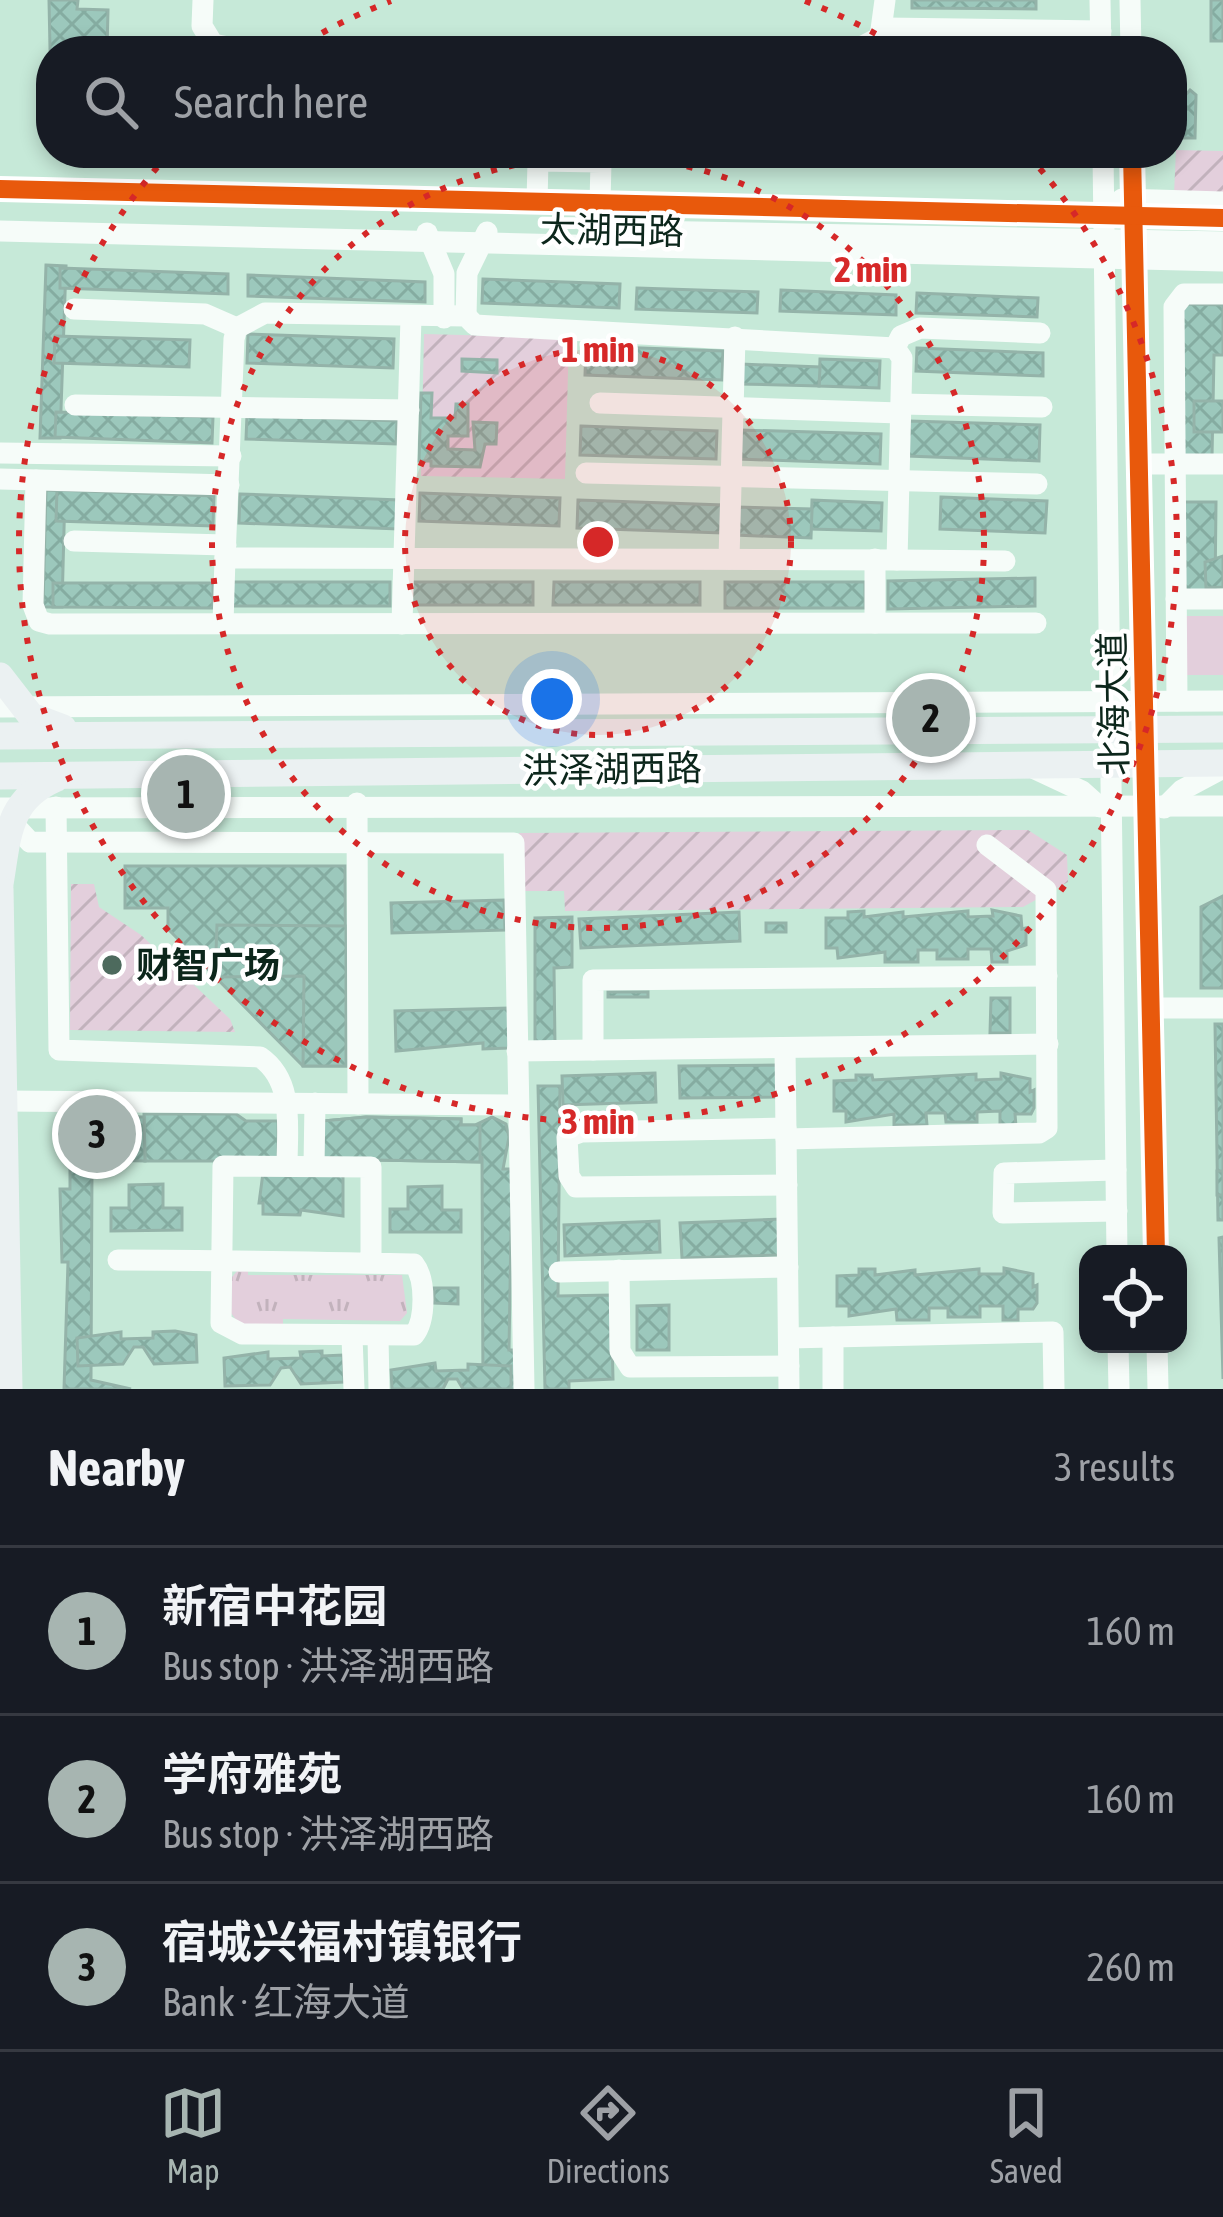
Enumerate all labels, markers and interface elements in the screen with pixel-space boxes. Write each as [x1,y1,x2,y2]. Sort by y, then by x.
search box [36,36,1187,168]
icon: search [78,69,144,135]
text: Search here [174,76,368,128]
street label: 太湖西路 [540,208,684,252]
text: 2 min [834,248,908,290]
text: 1 min [561,328,635,370]
centre of rings [577,521,619,563]
street label: 北海大道 [1091,632,1135,776]
your location [522,669,582,729]
pin: 2 [892,673,970,763]
street label: 洪泽湖西路 [522,746,702,792]
pin: 1 [147,749,225,839]
place label: 财智广场 [136,944,280,986]
marker: 财智广场 [99,952,125,978]
pin: 3 [58,1089,136,1179]
text: 3 min [561,1100,635,1142]
map controls [1079,1245,1187,1353]
button: locate [1079,1245,1187,1353]
text: Nearby [48,1438,185,1497]
text: 3 results [1054,1445,1175,1489]
text: 新宿中花园 [162,1580,387,1632]
text: 1 [78,1609,96,1653]
text: 160 m [1087,1609,1175,1653]
text: Bus stop · 洪泽湖西路 [162,1644,494,1688]
text: 学府雅苑 [162,1748,342,1800]
text: 2 [78,1777,96,1821]
text: 160 m [1087,1777,1175,1821]
text: Bus stop · 洪泽湖西路 [162,1812,494,1856]
text: 宿城兴福村镇银行 [162,1916,522,1968]
text: 3 [78,1945,96,1989]
text: 260 m [1087,1945,1175,1989]
text: Bank · 红海大道 [162,1980,410,2024]
tab: Map [160,2080,226,2190]
tab: Directions [546,2080,670,2190]
tab: Saved [990,2080,1063,2190]

